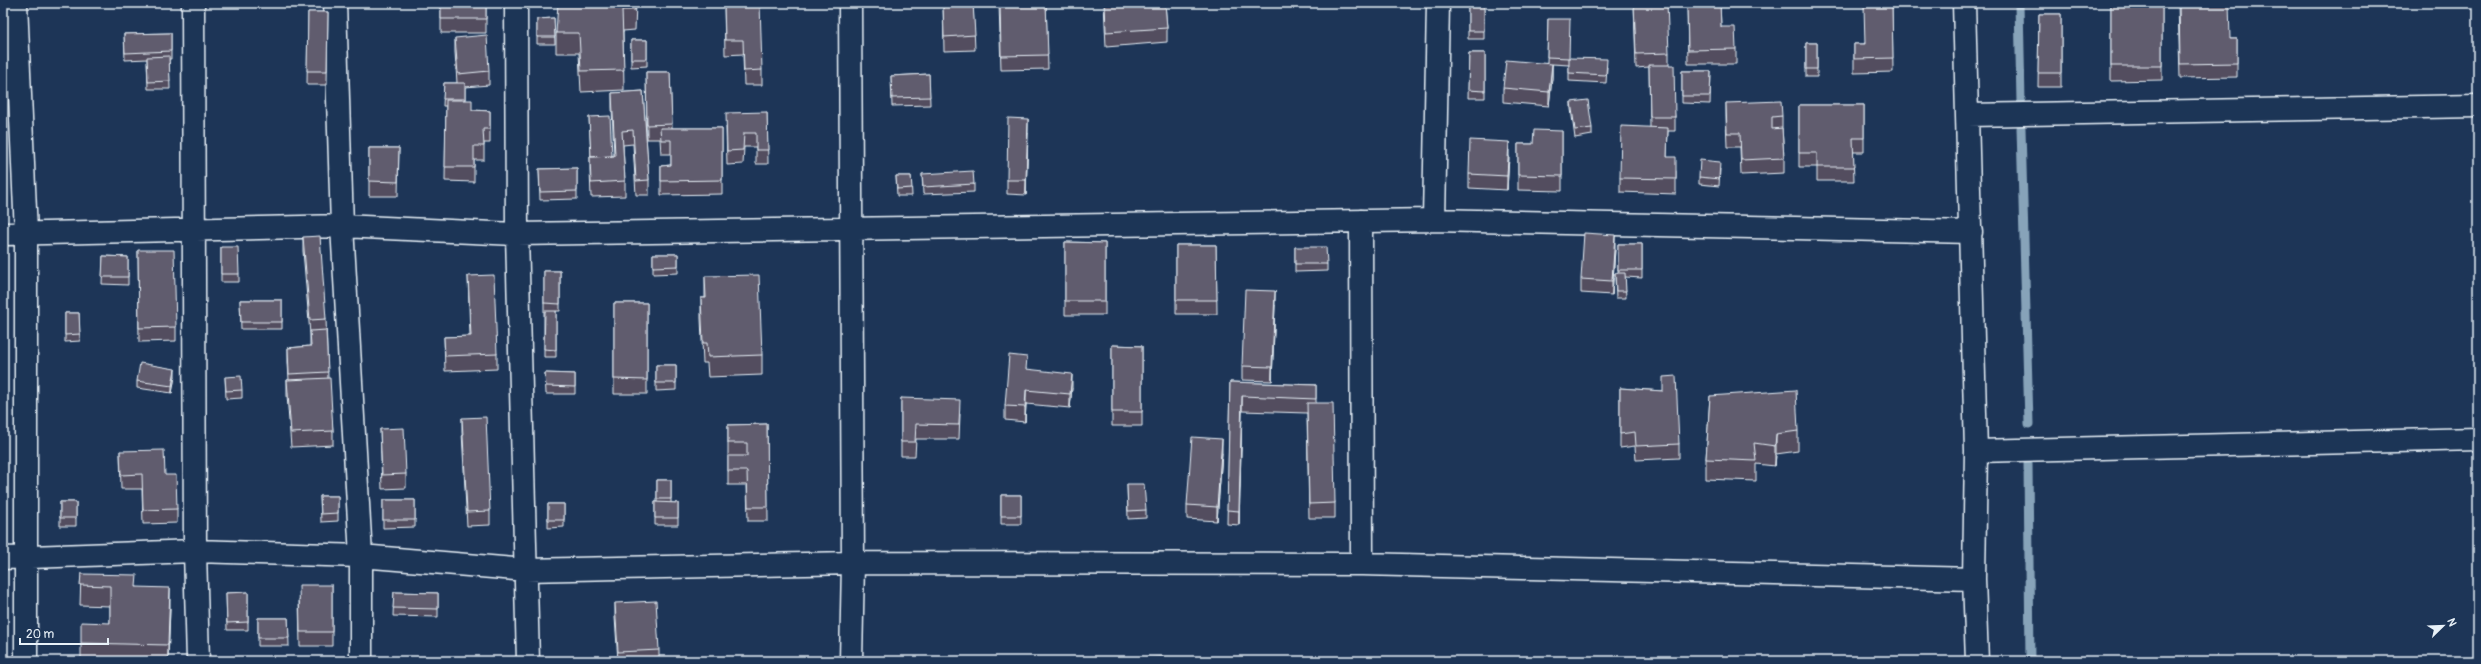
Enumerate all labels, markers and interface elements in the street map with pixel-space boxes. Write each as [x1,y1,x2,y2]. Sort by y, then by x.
north arrow [2423,606,2463,646]
text: N [2444,616,2459,629]
scale bar [20,620,108,646]
text: 20 m [26,627,55,642]

